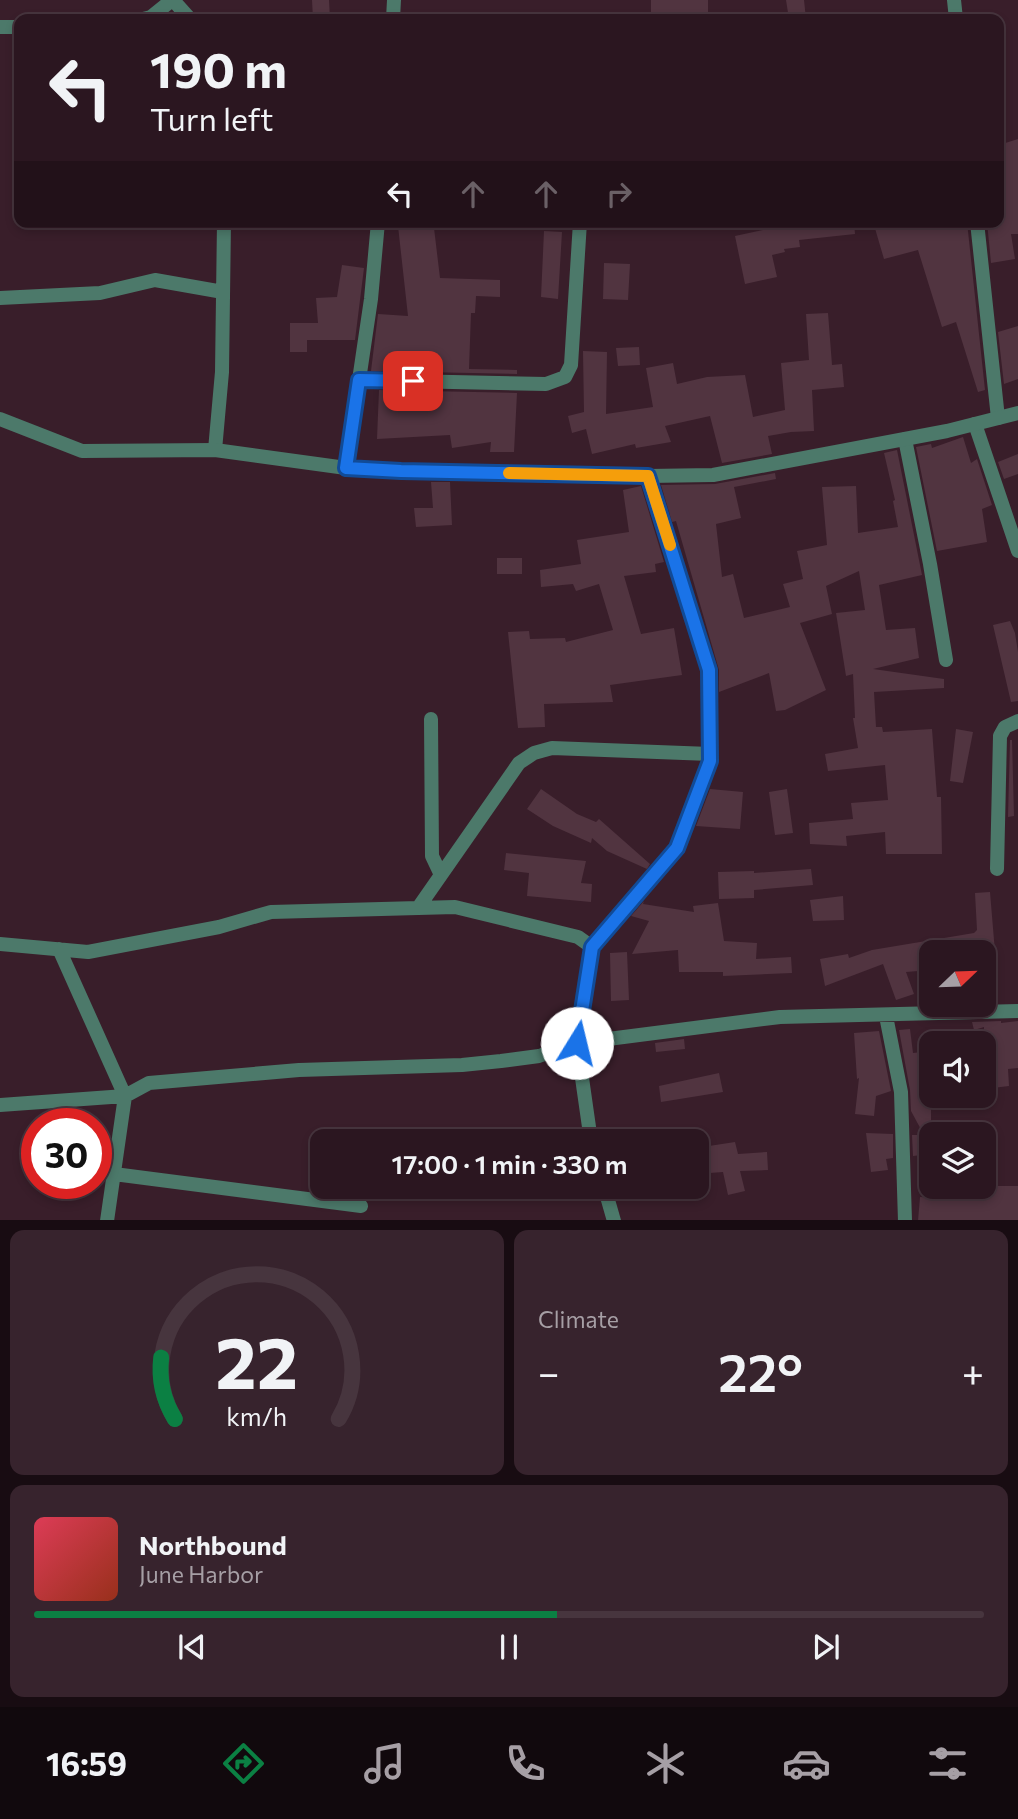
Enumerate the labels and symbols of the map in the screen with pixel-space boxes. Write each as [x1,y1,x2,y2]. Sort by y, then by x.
pin [383,351,443,411]
north arrow [919,940,996,1017]
position arrow [540,1006,614,1080]
speed limit sign: 30 [21,1108,112,1199]

